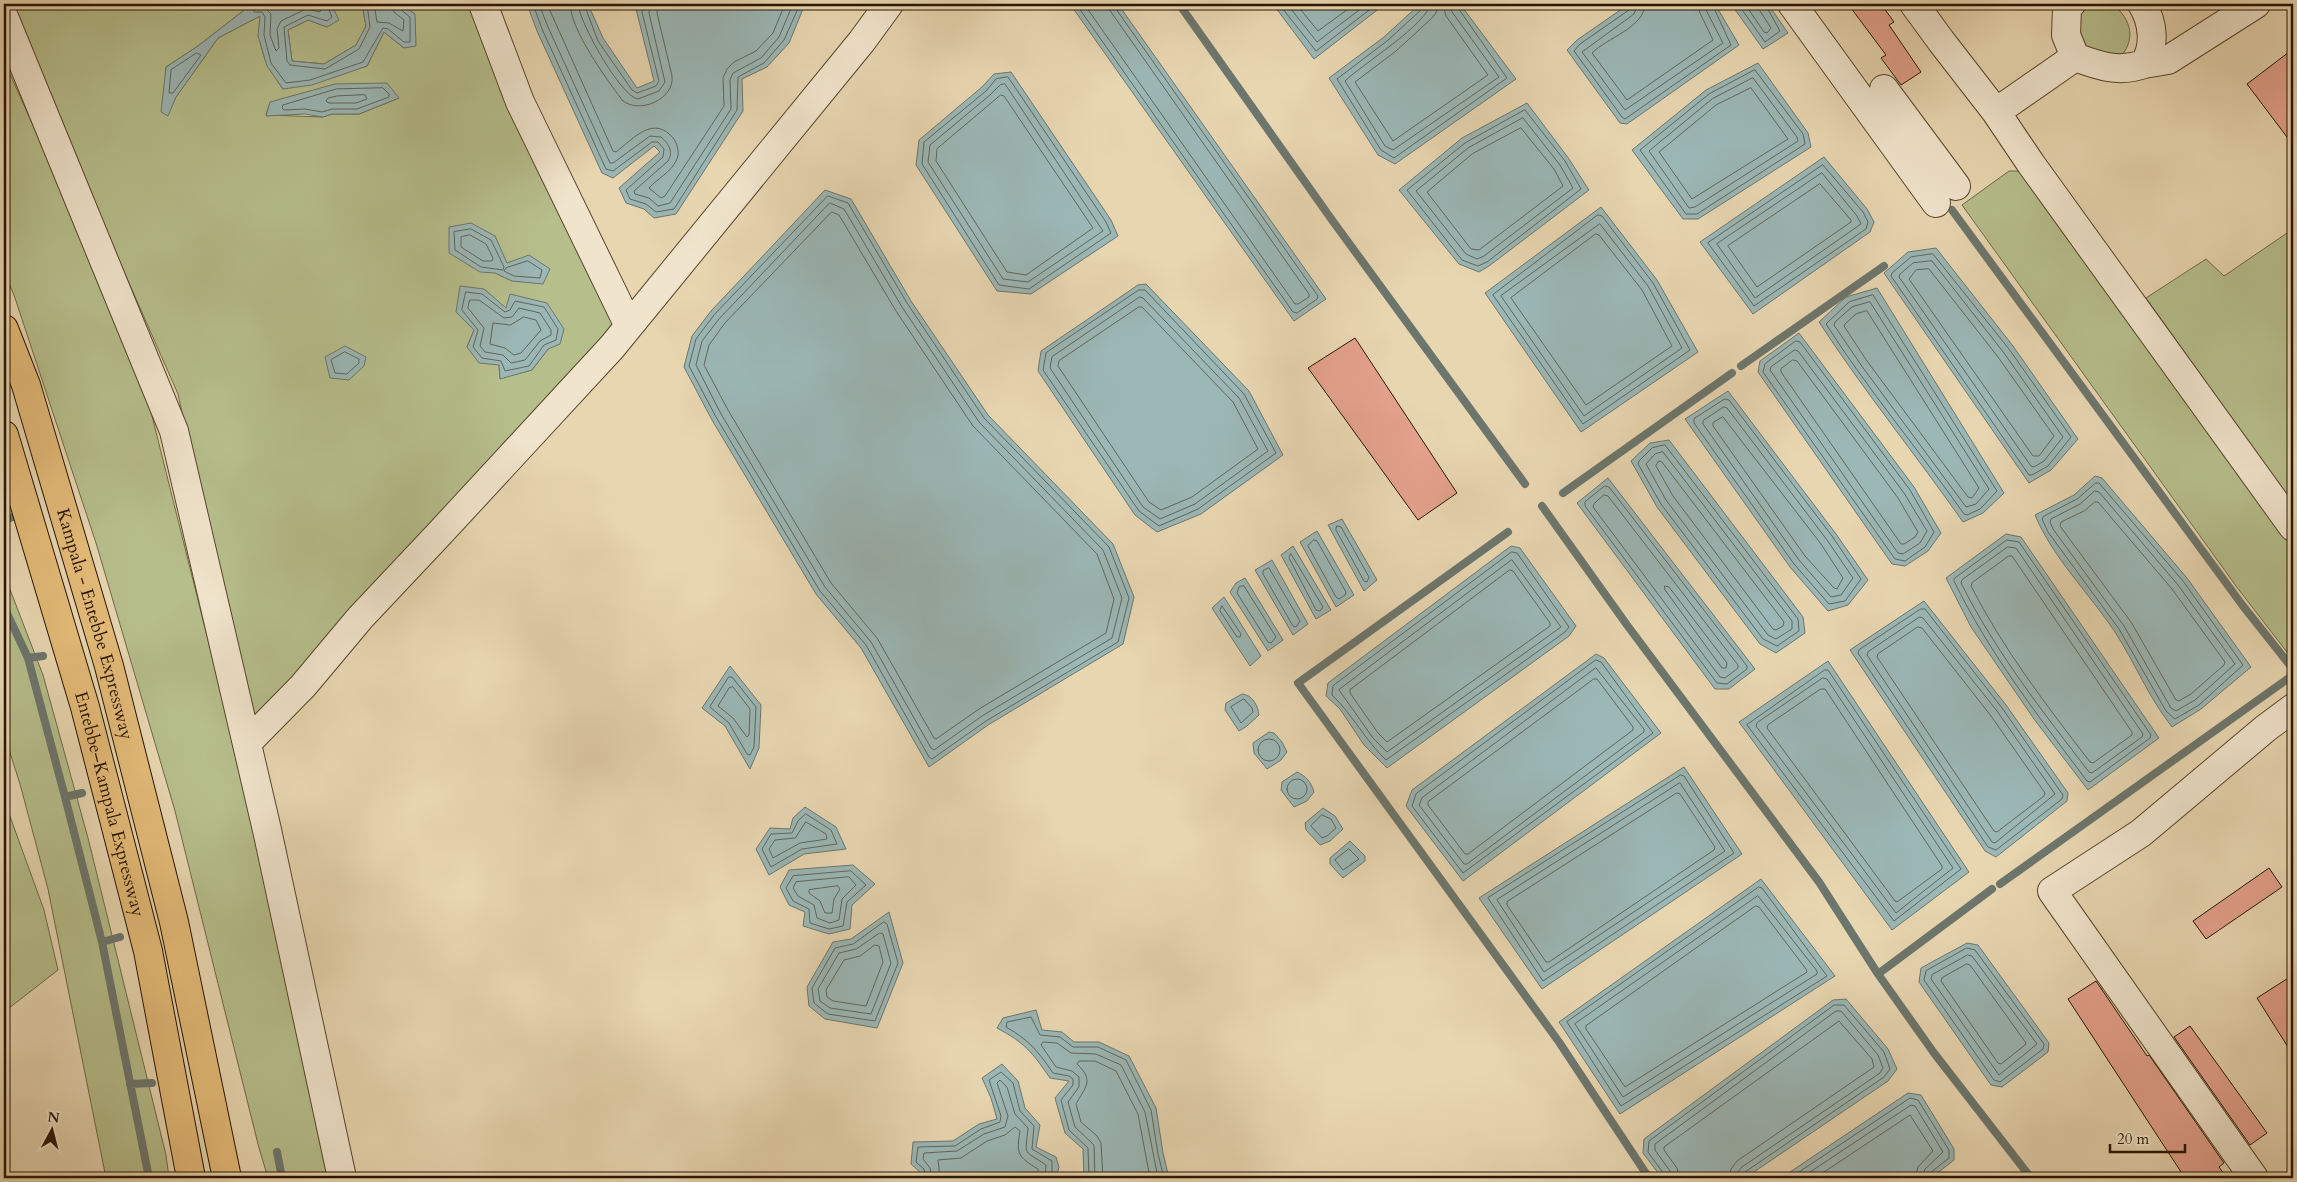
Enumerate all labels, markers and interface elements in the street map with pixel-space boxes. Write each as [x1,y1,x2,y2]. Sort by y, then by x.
street label: Kampala - Entebbe Expressway [50,505,139,743]
street label: Entebbe–Kampala Expressway [68,688,151,920]
north arrow [28,1104,78,1154]
text: N [46,1107,61,1128]
scale bar [2110,1122,2184,1154]
text: 20 m [2117,1129,2149,1149]

